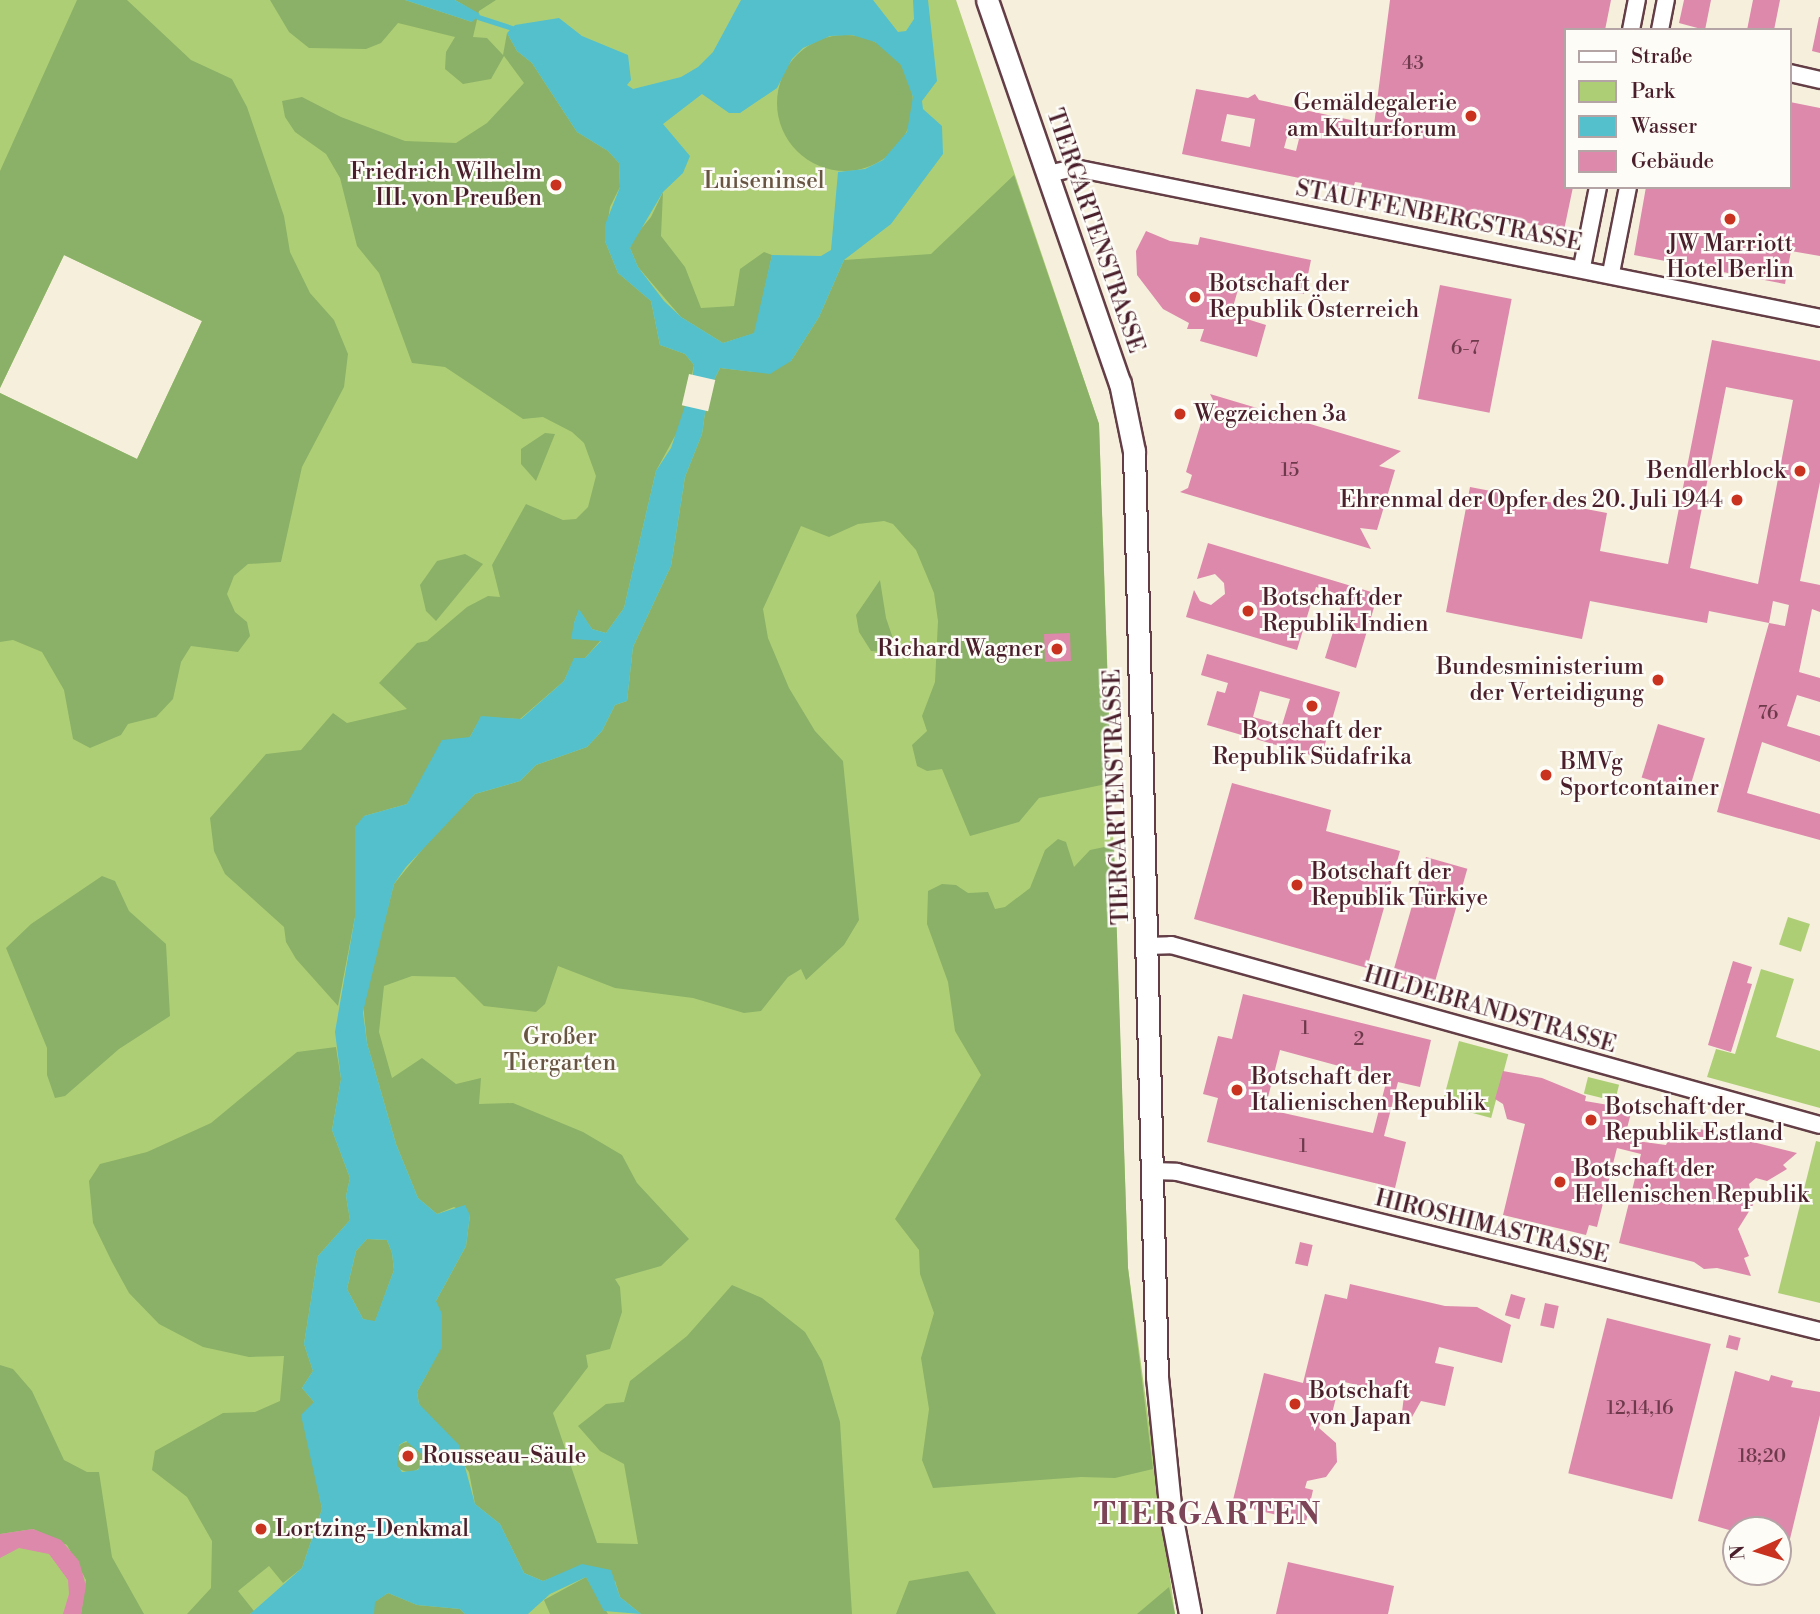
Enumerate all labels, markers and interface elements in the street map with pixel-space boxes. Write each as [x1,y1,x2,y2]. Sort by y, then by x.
legend [1564,28,1792,189]
text: Straße [1631,44,1693,70]
house number: 43 [1402,53,1424,75]
text: Park [1631,79,1675,105]
place label: Gemäldegalerie am Kulturforum [1287,89,1457,143]
street label: TIERGARTENSTRASSE [1040,105,1150,357]
marker: Gemäldegalerie am Kulturforum [1463,108,1479,124]
text: Wasser [1631,114,1697,140]
text: Gebäude [1631,149,1714,175]
place label: Friedrich Wilhelm III. von Preußen [350,158,542,212]
park label: Luiseninsel [703,167,825,195]
street label: STAUFFENBERGSTRASSE [1293,175,1585,257]
marker: Friedrich Wilhelm III. von Preußen [548,177,564,193]
marker: JW Marriott Hotel Berlin [1722,211,1738,227]
place label: JW Marriott Hotel Berlin [1666,230,1794,284]
place label: Botschaft der Republik Österreich [1209,270,1419,324]
marker: Botschaft der Republik Österreich [1187,289,1203,305]
house number: 6-7 [1451,338,1479,360]
place label: Wegzeichen 3a [1194,400,1347,428]
marker: Wegzeichen 3a [1172,406,1188,422]
place label: Bendlerblock [1647,457,1786,485]
house number: 15 [1281,460,1299,482]
marker: Bendlerblock [1792,463,1808,479]
place label: Ehrenmal der Opfer des 20. Juli 1944 [1340,486,1723,514]
marker: Ehrenmal der Opfer des 20. Juli 1944 [1729,492,1745,508]
place label: Botschaft der Republik Indien [1262,584,1428,638]
marker: Botschaft der Republik Indien [1240,603,1256,619]
place label: Richard Wagner [877,635,1043,663]
marker: Richard Wagner [1049,641,1065,657]
place label: Bundesministerium der Verteidigung [1436,653,1644,707]
street label: TIERGARTENSTRASSE [1099,668,1135,926]
marker: Bundesministerium der Verteidigung [1650,672,1666,688]
marker: Botschaft der Republik Südafrika [1304,698,1320,714]
house number: 76 [1758,703,1778,725]
place label: Botschaft der Republik Südafrika [1212,717,1412,771]
place label: BMVg Sportcontainer [1560,748,1719,802]
marker: BMVg Sportcontainer [1538,767,1554,783]
place label: Botschaft der Republik Türkiye [1311,858,1488,912]
marker: Botschaft der Republik Türkiye [1289,877,1305,893]
street label: HILDEBRANDSTRASSE [1361,961,1619,1059]
house number: 1 [1301,1018,1309,1040]
park label: Großer Tiergarten [504,1023,616,1077]
house number: 2 [1354,1029,1364,1051]
place label: Botschaft der Italienischen Republik [1251,1063,1486,1117]
marker: Botschaft der Italienischen Republik [1229,1082,1245,1098]
place label: Botschaft der Republik Estland [1605,1093,1783,1147]
marker: Botschaft der Republik Estland [1583,1112,1599,1128]
house number: 1 [1299,1136,1307,1158]
place label: Botschaft der Hellenischen Republik [1574,1155,1809,1209]
marker: Botschaft der Hellenischen Republik [1552,1174,1568,1190]
street label: HIROSHIMASTRASSE [1372,1185,1612,1269]
place label: Botschaft von Japan [1309,1377,1411,1431]
marker: Botschaft von Japan [1287,1396,1303,1412]
house number: 12,14,16 [1607,1398,1673,1420]
place label: Rousseau-Säule [422,1442,586,1470]
house number: 18;20 [1738,1446,1786,1468]
marker: Rousseau-Säule [400,1448,416,1464]
district label: TIERGARTEN [1095,1497,1321,1533]
place label: Lortzing-Denkmal [275,1515,469,1543]
north arrow [1722,1516,1792,1586]
marker: Lortzing-Denkmal [253,1521,269,1537]
text: N [1726,1544,1751,1561]

